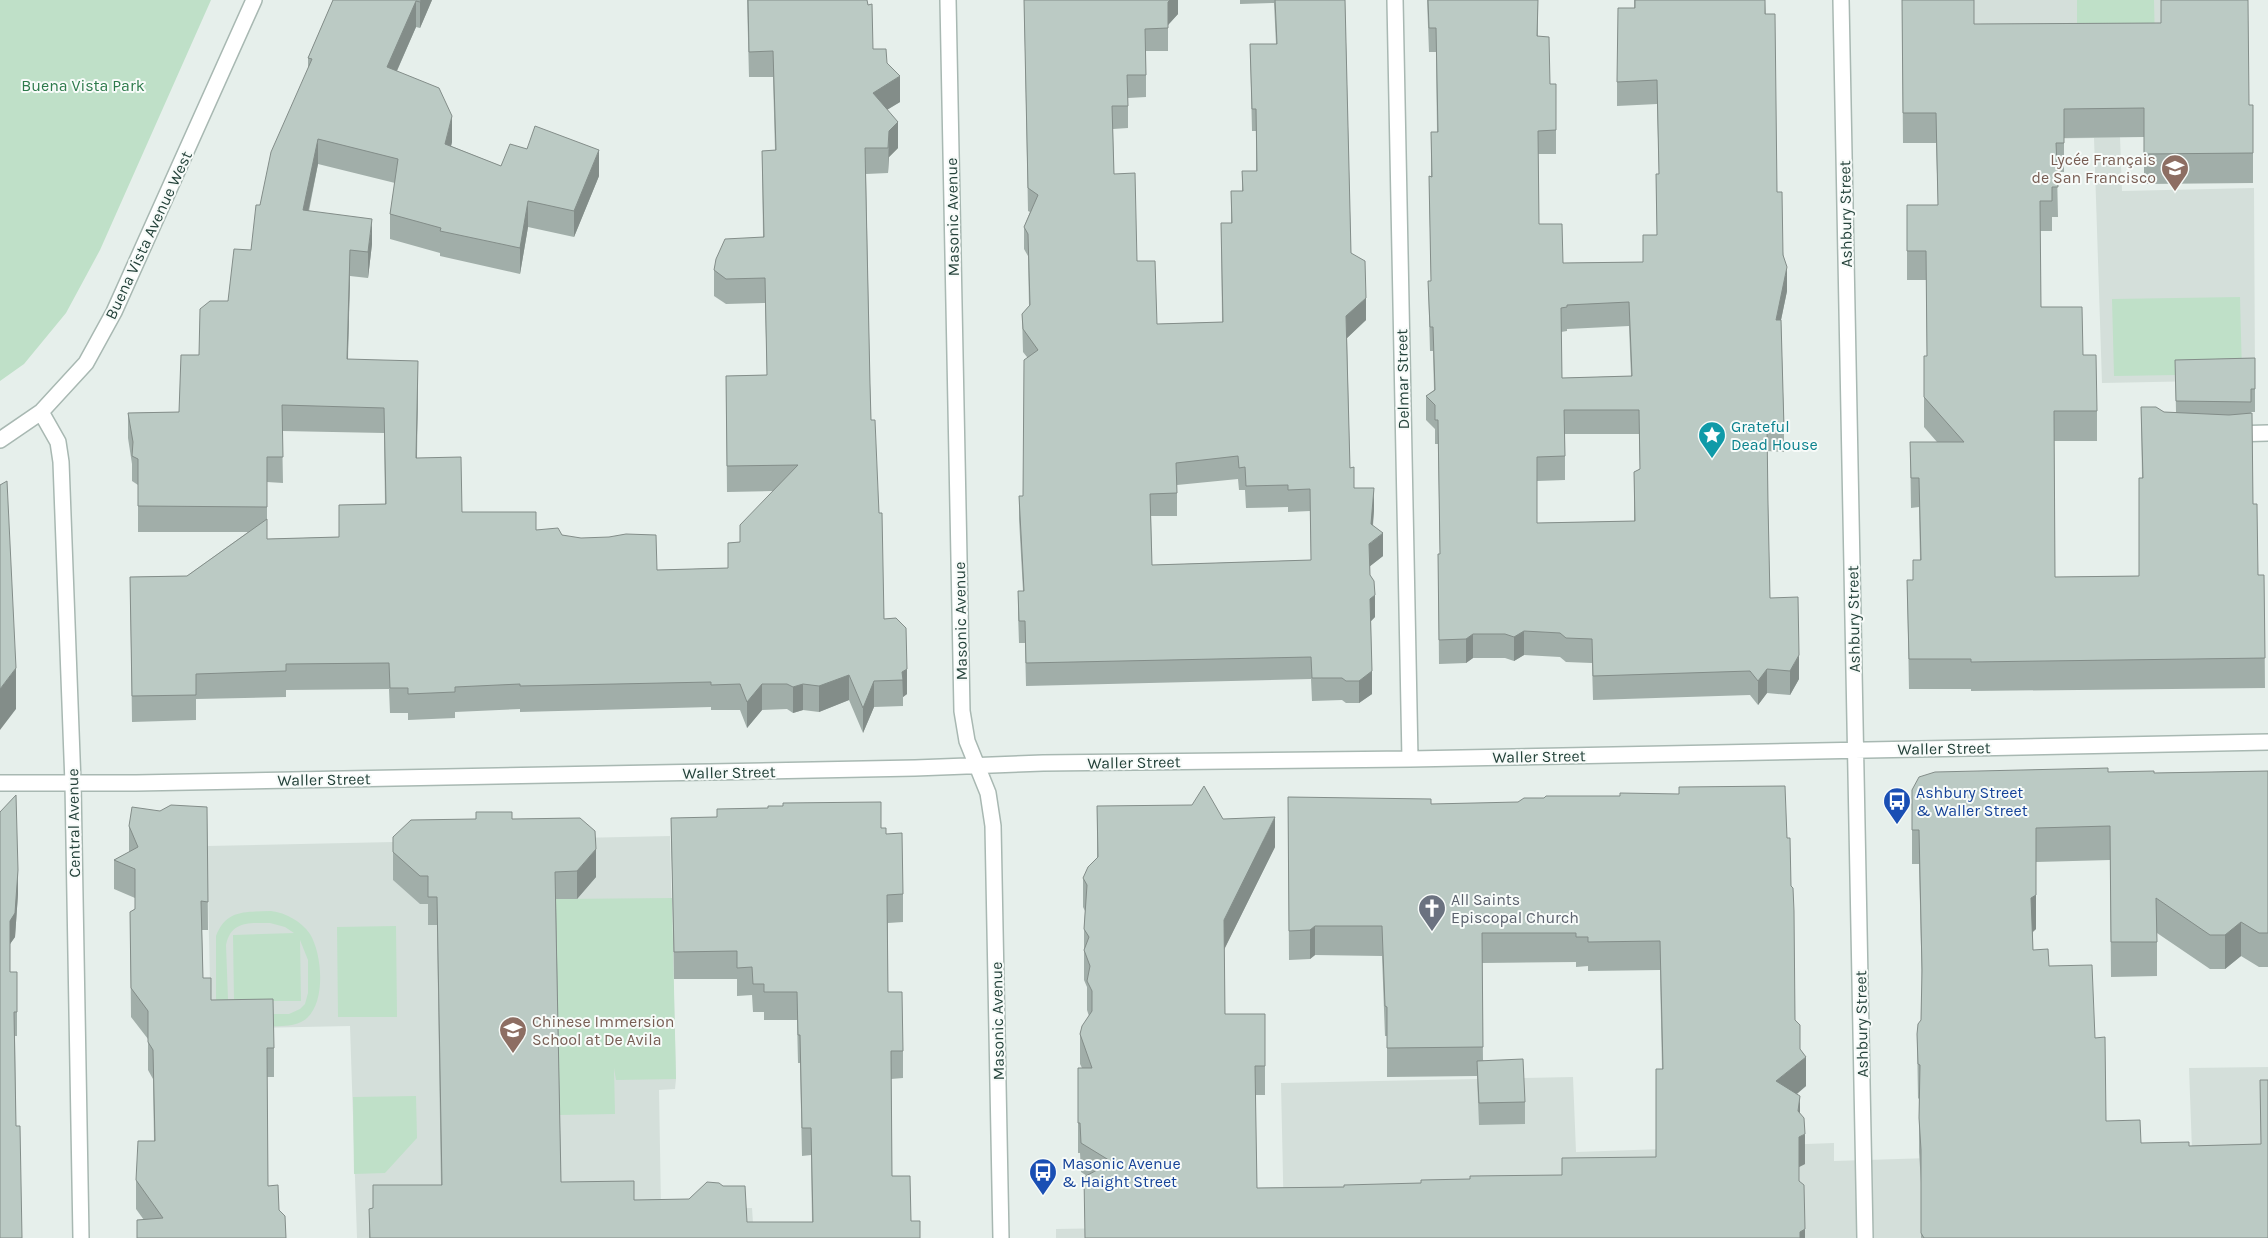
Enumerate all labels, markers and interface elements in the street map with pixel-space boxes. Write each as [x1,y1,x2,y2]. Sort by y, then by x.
park label: Buena Vista Park [21,76,145,95]
street label: Buena Vista Avenue West [101,148,196,323]
place label: Lycée Français de San Francisco [2032,150,2156,187]
school or university icon: Lycée Français de San Francisco [2160,153,2190,192]
street label: Masonic Avenue [942,158,963,276]
street label: Ashbury Street [1835,160,1856,268]
street label: Delmar Street [1392,329,1413,429]
place label: Grateful Dead House [1731,417,1818,454]
place icon: Grateful Dead House [1697,420,1727,459]
street label: Masonic Avenue [950,562,971,680]
street label: Ashbury Street [1843,565,1864,673]
street label: Waller Street [1897,738,1991,759]
street label: Waller Street [1492,746,1586,767]
street label: Waller Street [1087,752,1181,773]
street label: Waller Street [682,762,776,783]
street label: Central Avenue [63,768,84,878]
street label: Waller Street [277,769,371,790]
place label: Ashbury Street & Waller Street [1916,783,2028,820]
bus stop icon: Ashbury Street & Waller Street [1882,786,1912,825]
place label: All Saints Episcopal Church [1451,890,1579,927]
church icon: All Saints Episcopal Church [1417,893,1447,932]
street label: Masonic Avenue [987,962,1008,1080]
street label: Ashbury Street [1851,970,1872,1078]
place label: Chinese Immersion School at De Avila [532,1012,675,1049]
school or university icon: Chinese Immersion School at De Avila [498,1015,528,1054]
place label: Masonic Avenue & Haight Street [1062,1154,1181,1191]
bus stop icon: Masonic Avenue & Haight Street [1028,1157,1058,1196]

